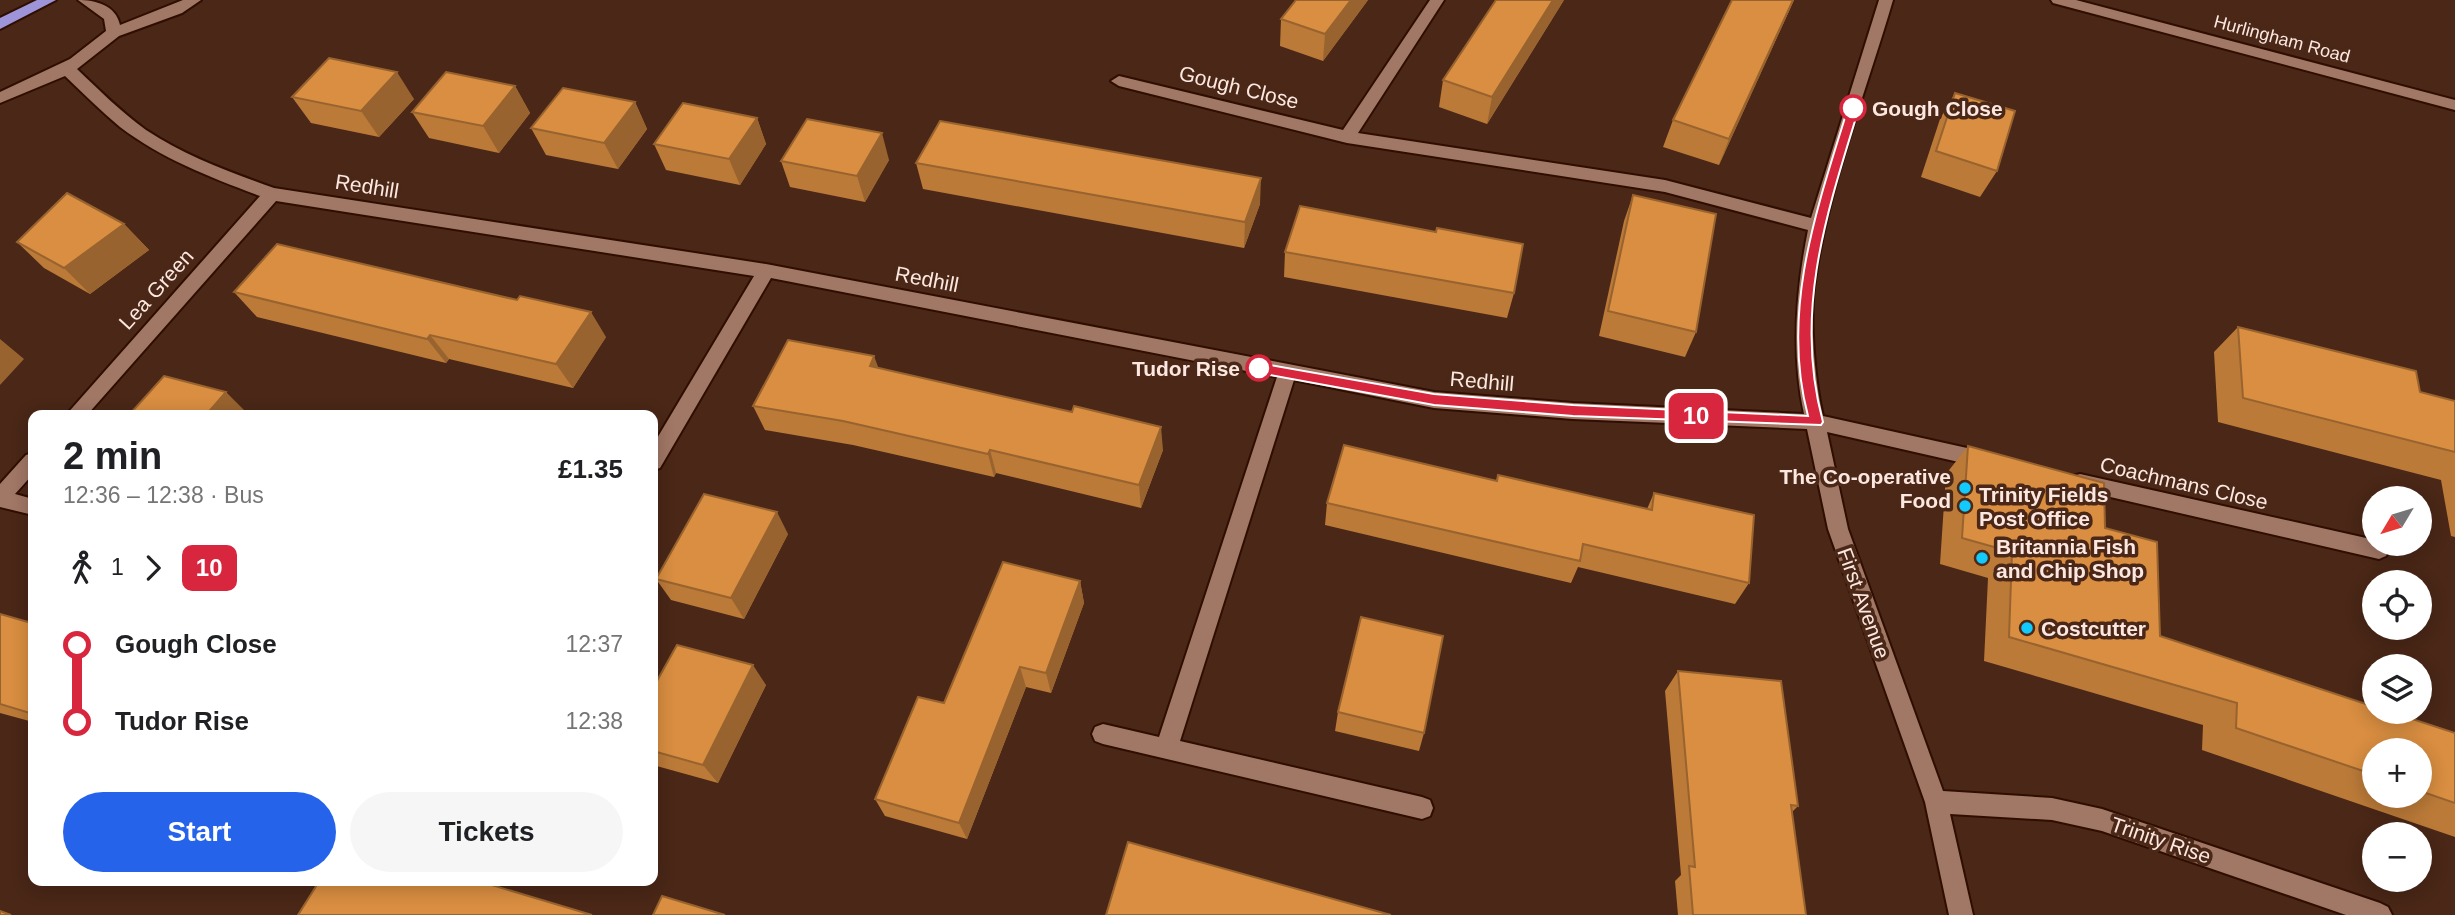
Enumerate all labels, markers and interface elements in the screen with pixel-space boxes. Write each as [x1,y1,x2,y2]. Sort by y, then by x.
street label: Hurlingham Road [2212,11,2352,67]
street label: Gough Close [1177,61,1301,113]
marker: Gough Close [1840,95,1866,121]
place label: Gough Close [1872,97,2003,120]
street label: Redhill [333,170,401,202]
street label: Lea Green [114,244,198,334]
street label: Redhill [893,262,961,296]
marker: Tudor Rise [1246,355,1272,381]
place label: Tudor Rise [1132,357,1240,380]
street label: Redhill [1449,367,1515,395]
line badge: 10 [1664,393,1728,439]
text: 10 [1683,402,1709,429]
text: 2 min [63,435,162,477]
street label: Coachmans Close [2098,452,2270,514]
text: £1.35 [558,454,623,484]
place label: The Co-operative Food [1779,465,1951,512]
marker: The Co-operative Food [1957,480,1973,496]
text: 12:36 – 12:38 · Bus [63,482,264,508]
place label: Trinity Fields Post Office [1979,483,2109,530]
north arrow [2362,486,2432,556]
map controls [2362,486,2432,892]
marker: Trinity Fields Post Office [1957,498,1973,514]
place label: Britannia Fish and Chip Shop [1996,535,2144,582]
street label: First Avenue [1833,544,1895,662]
icon: walk [63,549,101,587]
icon: forward [134,549,172,587]
marker: Britannia Fish and Chip Shop [1974,550,1990,566]
text: 1 [111,554,124,580]
text: 10 [196,554,223,581]
button: locate [2362,570,2432,640]
place label: Costcutter [2041,617,2146,640]
marker: Costcutter [2019,620,2035,636]
text: Gough Close [115,629,277,659]
text: 12:37 [565,631,623,657]
button: layers [2362,654,2432,724]
text: Tudor Rise [115,706,249,736]
text: 12:38 [565,708,623,734]
button: + [2362,738,2432,808]
button: Start [63,792,336,872]
button: Tickets [350,792,623,872]
street label: Trinity Rise [2108,812,2214,868]
button: − [2362,822,2432,892]

